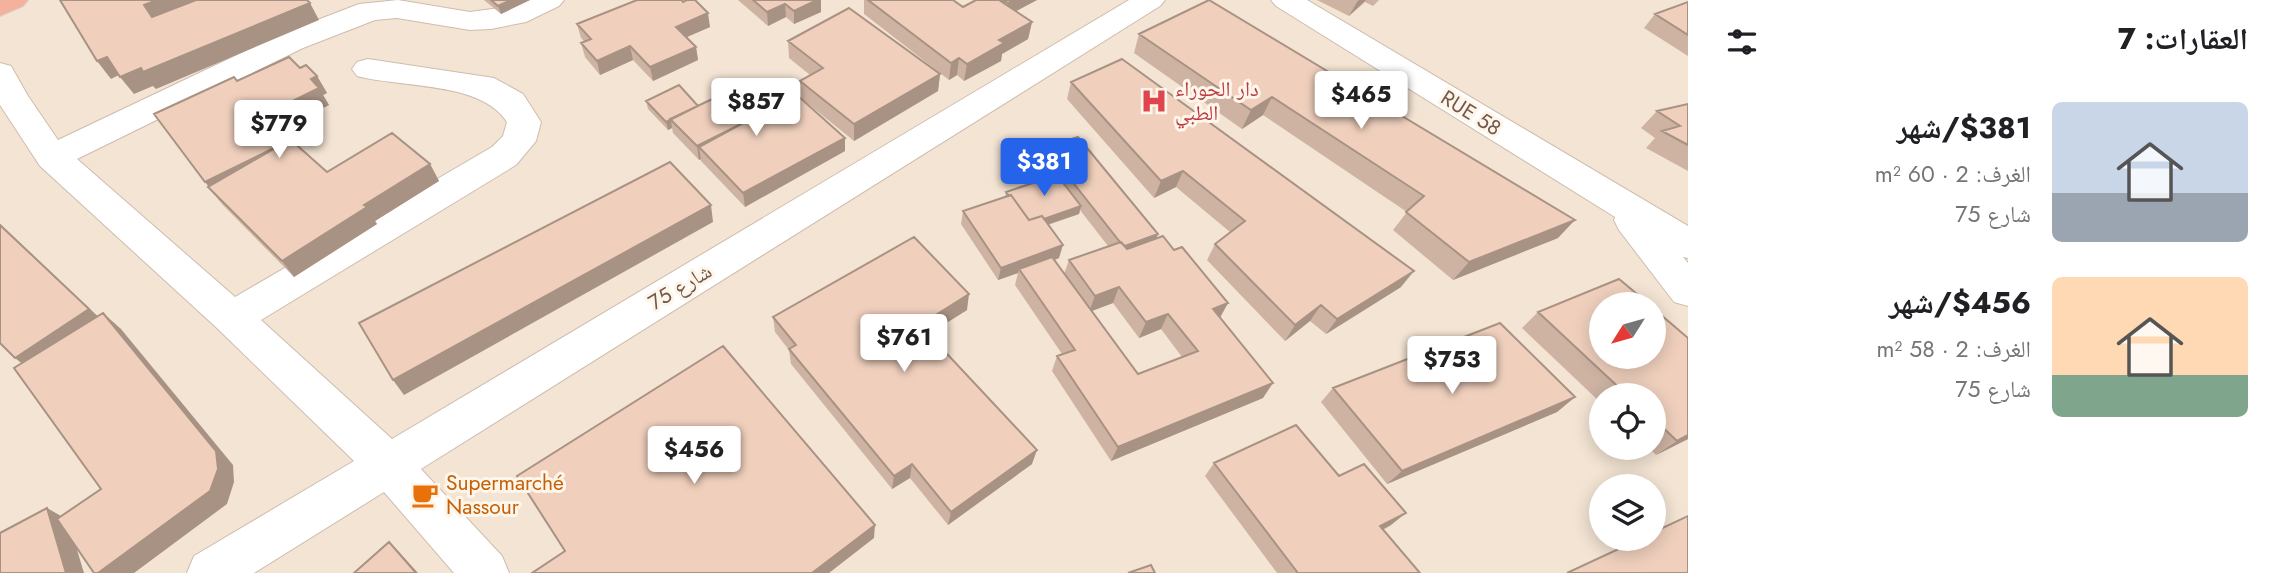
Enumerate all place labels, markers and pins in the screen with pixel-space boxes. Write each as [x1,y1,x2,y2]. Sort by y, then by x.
pin: $465 [1320,72,1402,131]
place label: دار الحوراء الطبي [1175,74,1259,129]
pin: $857 [715,78,797,138]
hospital icon: دار الحوراء الطبي [1139,86,1169,116]
pin: $779 [238,100,320,160]
pin: $381 [1003,138,1085,198]
pin: $761 [863,314,945,374]
pin: $753 [1411,336,1493,396]
pin: $456 [653,426,735,486]
place label: Supermarché Nassour [446,468,564,522]
cafe icon: Supermarché Nassour [410,480,440,510]

